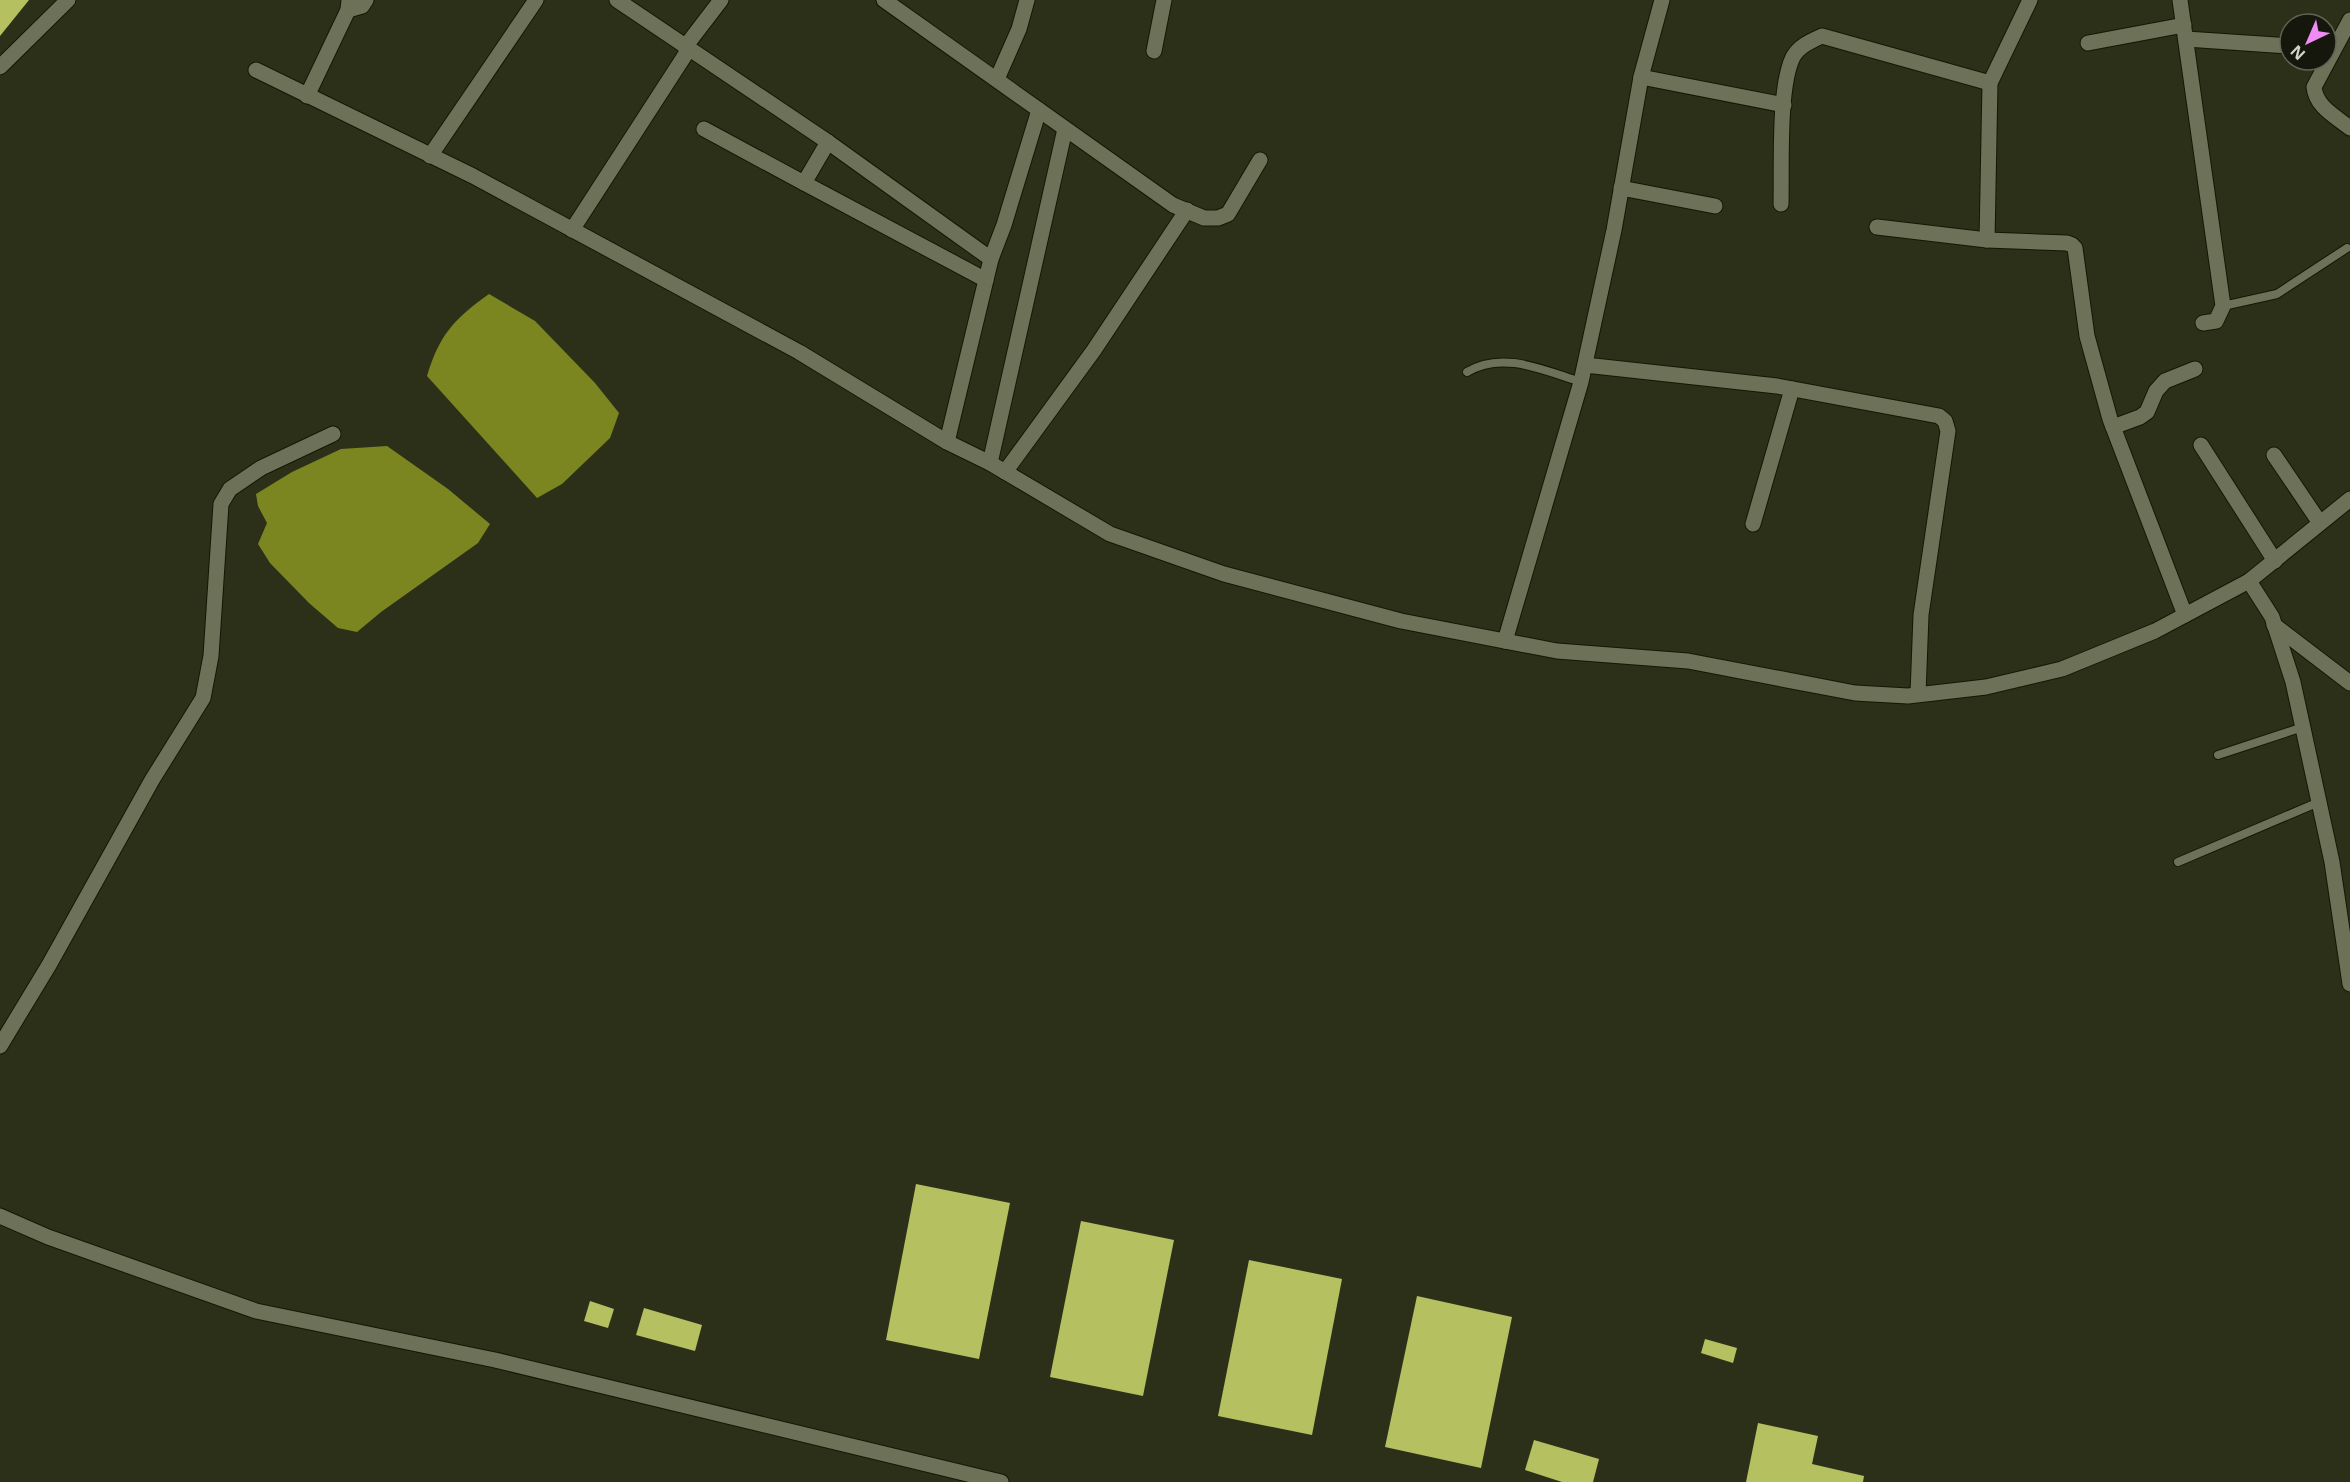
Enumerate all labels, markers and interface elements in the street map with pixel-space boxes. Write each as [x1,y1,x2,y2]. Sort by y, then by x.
north arrow [2278,12,2338,72]
text: N [2285,40,2310,65]

